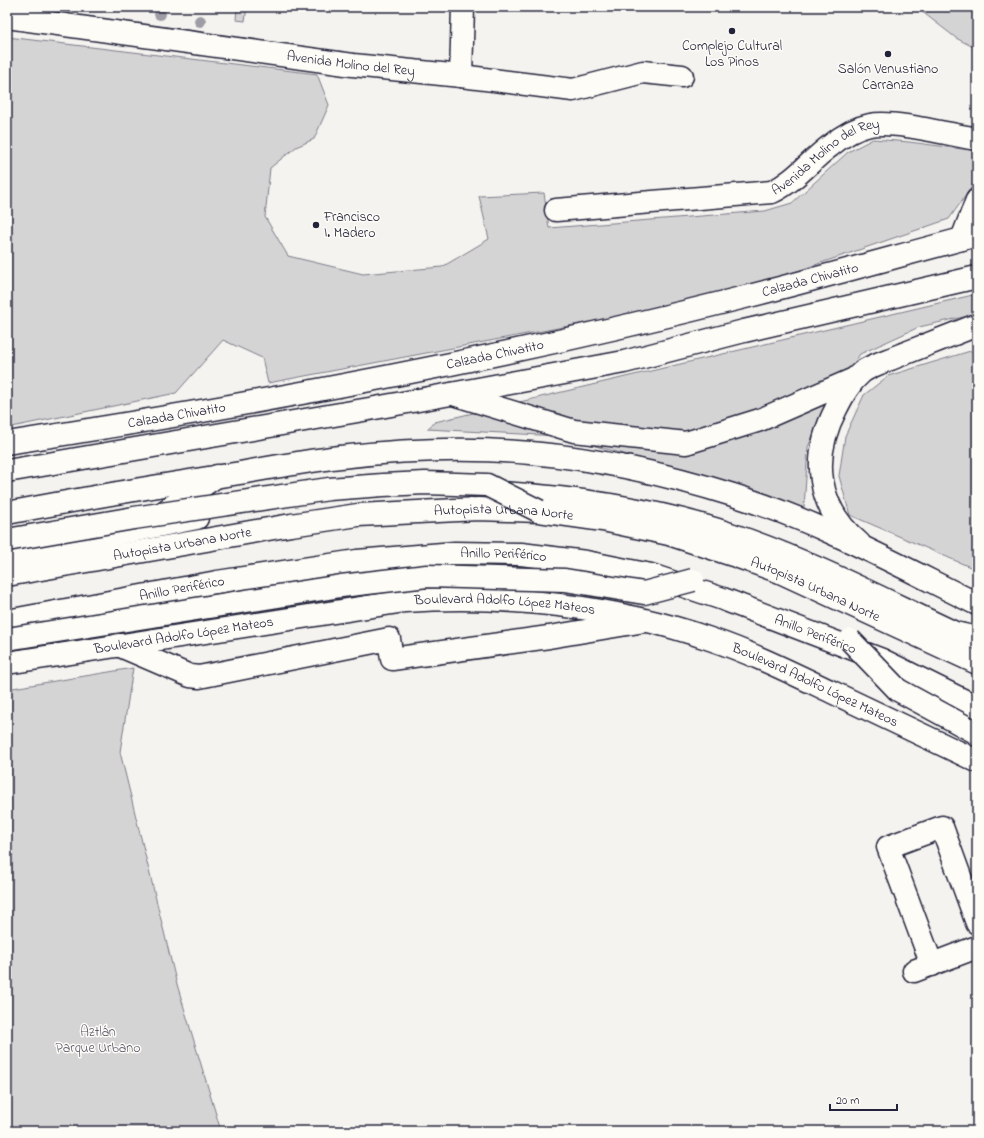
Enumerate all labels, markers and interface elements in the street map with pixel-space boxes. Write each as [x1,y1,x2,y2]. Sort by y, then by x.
marker: Complejo Cultural Los Pinos [727,26,737,36]
place label: Complejo Cultural Los Pinos [682,36,782,73]
street label: Avenida Molino del Rey [285,45,416,83]
marker: Salón Venustiano Carranza [883,49,893,59]
place label: Salón Venustiano Carranza [838,59,938,96]
street label: Avenida Molino del Rey [768,113,881,201]
place label: Francisco I. Madero [323,207,380,244]
marker: Francisco I. Madero [311,220,321,230]
street label: Calzada Chivatito [760,257,861,303]
street label: Calzada Chivatito [444,334,546,375]
street label: Calzada Chivatito [126,397,227,434]
street label: Autopista Urbana Norte [433,498,575,526]
street label: Autopista Urbana Norte [112,522,254,567]
street label: Anillo Periférico [460,543,548,568]
street label: Autopista Urbana Norte [748,552,884,628]
street label: Anillo Periférico [138,570,226,607]
street label: Boulevard Adolfo López Mateos [413,589,597,621]
street label: Anillo Periférico [771,609,859,660]
street label: Boulevard Adolfo López Mateos [92,611,275,660]
street label: Boulevard Adolfo López Mateos [728,637,902,733]
park label: Aztlán Parque Urbano [55,1022,141,1059]
scale bar [830,1086,897,1112]
text: 20 m [836,1092,859,1110]

